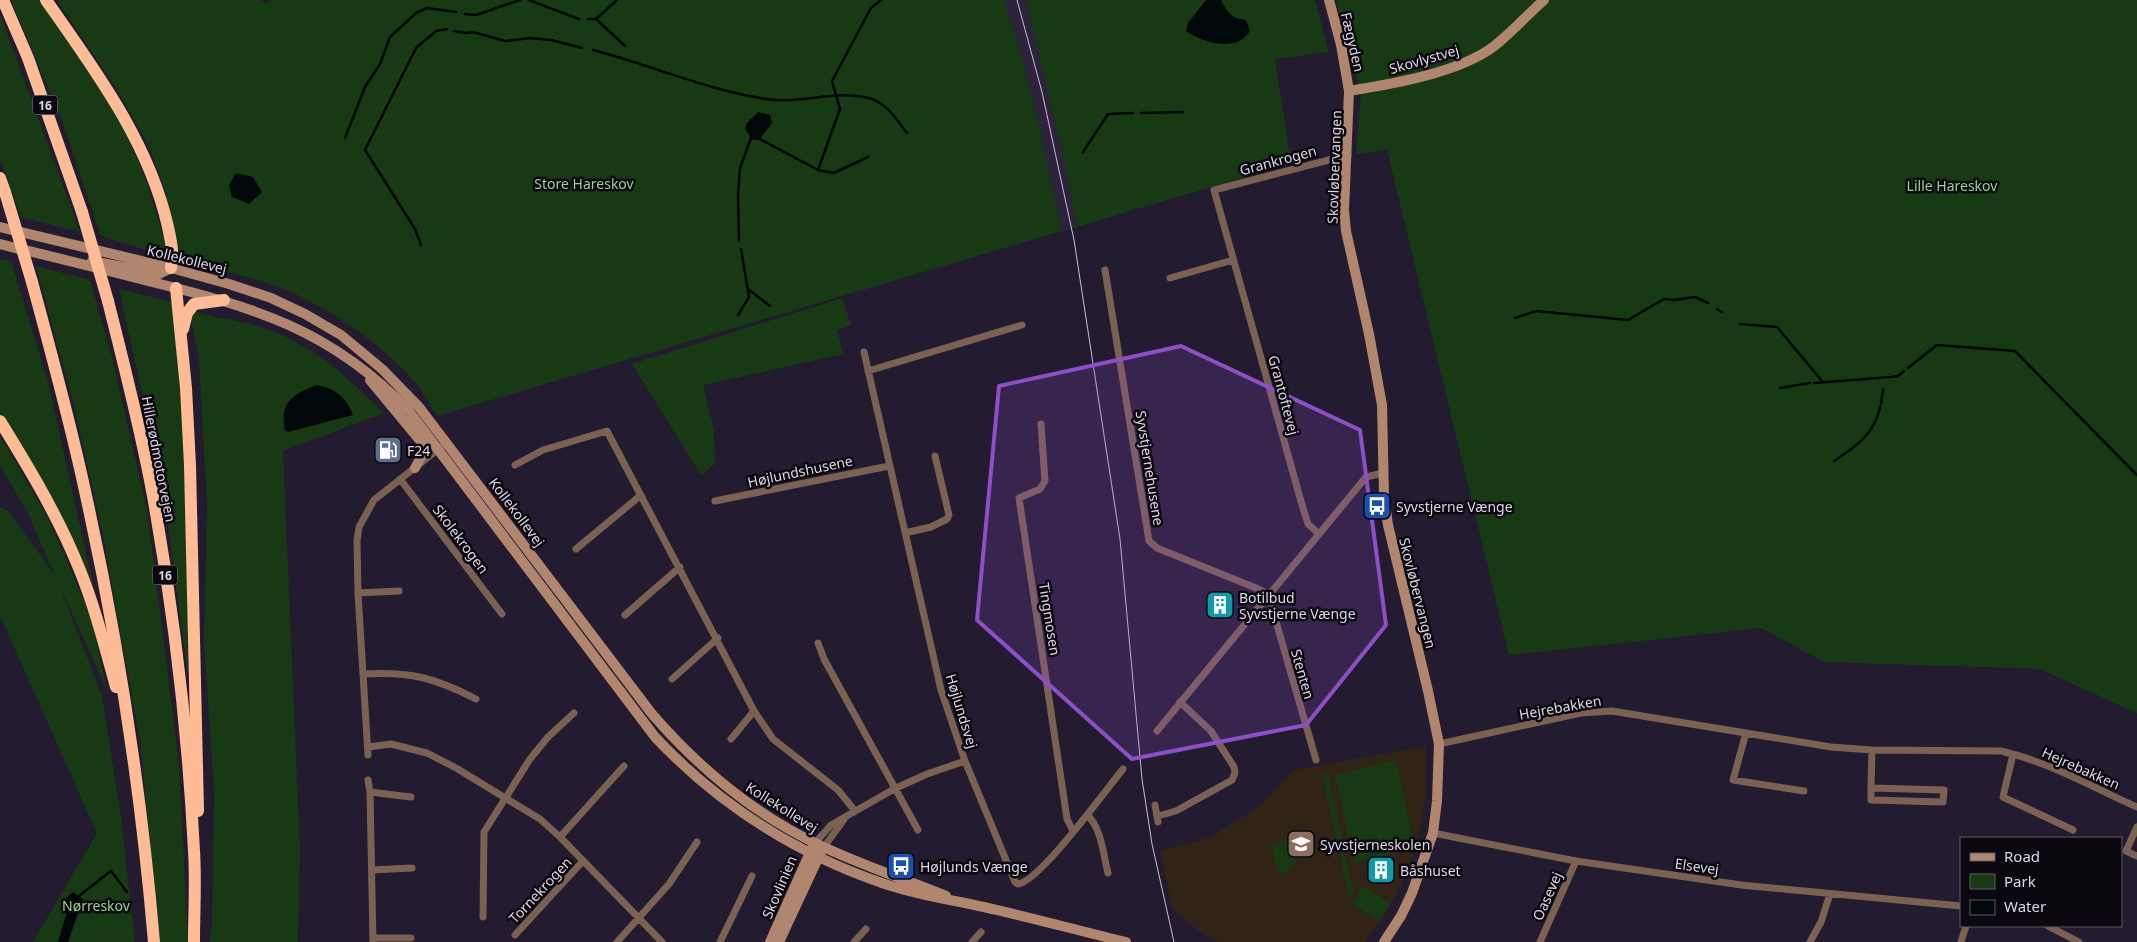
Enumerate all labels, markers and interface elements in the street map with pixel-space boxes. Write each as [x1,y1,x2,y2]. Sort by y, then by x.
street label: Fægyden [1337,10,1369,74]
street label: Skovlystvej [1387,40,1461,78]
road number: 16 [32,96,58,114]
street label: Skovløbervangen [1323,110,1345,224]
street label: Grankrogen [1237,141,1319,179]
park label: Store Hareskov [534,174,635,193]
park label: Lille Hareskov [1907,176,1998,195]
street label: Kollekollevej [145,240,229,278]
street label: Grantoftevej [1264,353,1304,437]
street label: Hillerødmotorvejen [137,394,181,524]
street label: Syvstjernehusene [1132,409,1168,527]
fuel station icon: F24 [373,435,403,465]
place label: F24 [407,441,430,460]
street label: Højlundshusene [746,451,854,491]
street label: Kollekollevej [485,474,549,550]
bus stop icon: Syvstjerne Vænge [1362,491,1392,521]
place label: Syvstjerne Vænge [1396,497,1513,516]
street label: Skolekrogen [429,501,493,577]
street label: Skovløbervangen [1395,536,1441,650]
road number: 16 [152,566,178,584]
street label: Tingmosen [1035,581,1065,657]
place label: Botilbud Syvstjerne Vænge [1239,588,1356,623]
building icon: Botilbud Syvstjerne Vænge [1205,590,1235,620]
street label: Stenten [1287,647,1319,701]
street label: Højlundsvej [942,671,982,751]
street label: Hejrebakken [1517,690,1603,724]
street label: Hejrebakken [2039,742,2123,794]
street label: Kollekollevej [742,777,822,837]
school or university icon: Syvstjerneskolen [1286,829,1316,859]
place label: Syvstjerneskolen [1320,835,1430,854]
legend [1960,837,2122,927]
text: Road [2004,846,2040,866]
bus stop icon: Højlunds Vænge [886,851,916,881]
street label: Tornekrogen [504,853,576,927]
street label: Skovlinien [757,853,801,921]
street label: Elsevej [1674,854,1720,878]
building icon: Båshuset [1366,855,1396,885]
place label: Højlunds Vænge [920,857,1028,876]
place label: Båshuset [1400,861,1461,880]
street label: Oasevej [1528,869,1566,923]
text: Park [2004,871,2036,891]
park label: Nørreskov [62,896,131,915]
text: Water [2004,896,2046,916]

